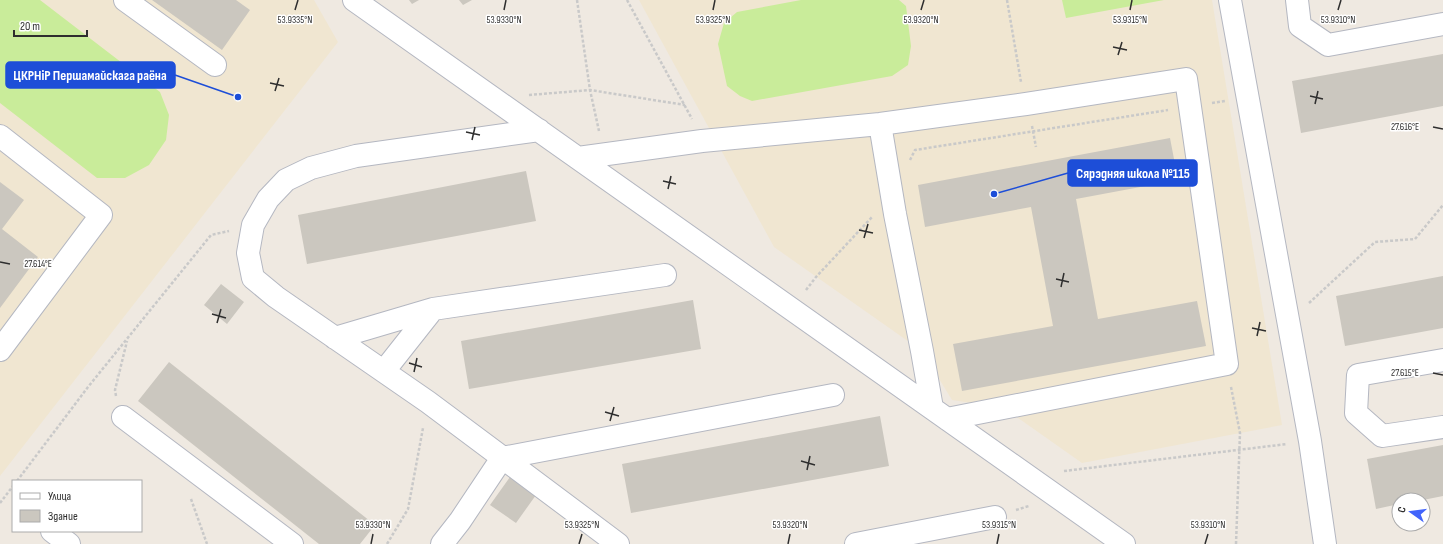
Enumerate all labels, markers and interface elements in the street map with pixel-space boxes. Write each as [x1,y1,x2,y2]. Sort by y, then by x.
scale bar [14,12,87,38]
text: 53.9335°N [278,14,312,26]
text: 53.9330°N [486,14,522,26]
text: 53.9325°N [696,14,730,26]
text: 53.9320°N [903,14,939,26]
text: 53.9315°N [1113,14,1147,26]
text: 53.9310°N [1321,14,1355,26]
text: 20 m [20,19,40,34]
callout: ЦКРНіР Першамайскага раёна [6,62,175,88]
text: ЦКРНіР Першамайскага раёна [13,67,167,84]
text: 27.616°E [1391,121,1419,133]
callout: Сярэдняя школа №115 [1068,160,1197,186]
text: Сярэдняя школа №115 [1076,165,1190,182]
text: 27.614°E [24,258,52,270]
text: 27.615°E [1391,367,1419,379]
legend [12,480,142,532]
text: Улица [48,489,72,504]
north arrow [1391,492,1431,532]
text: С [1395,505,1409,514]
text: Здание [48,509,78,524]
text: 53.9330°N [355,519,391,531]
text: 53.9325°N [565,519,599,531]
text: 53.9320°N [772,519,808,531]
text: 53.9315°N [982,519,1016,531]
text: 53.9310°N [1191,519,1225,531]

